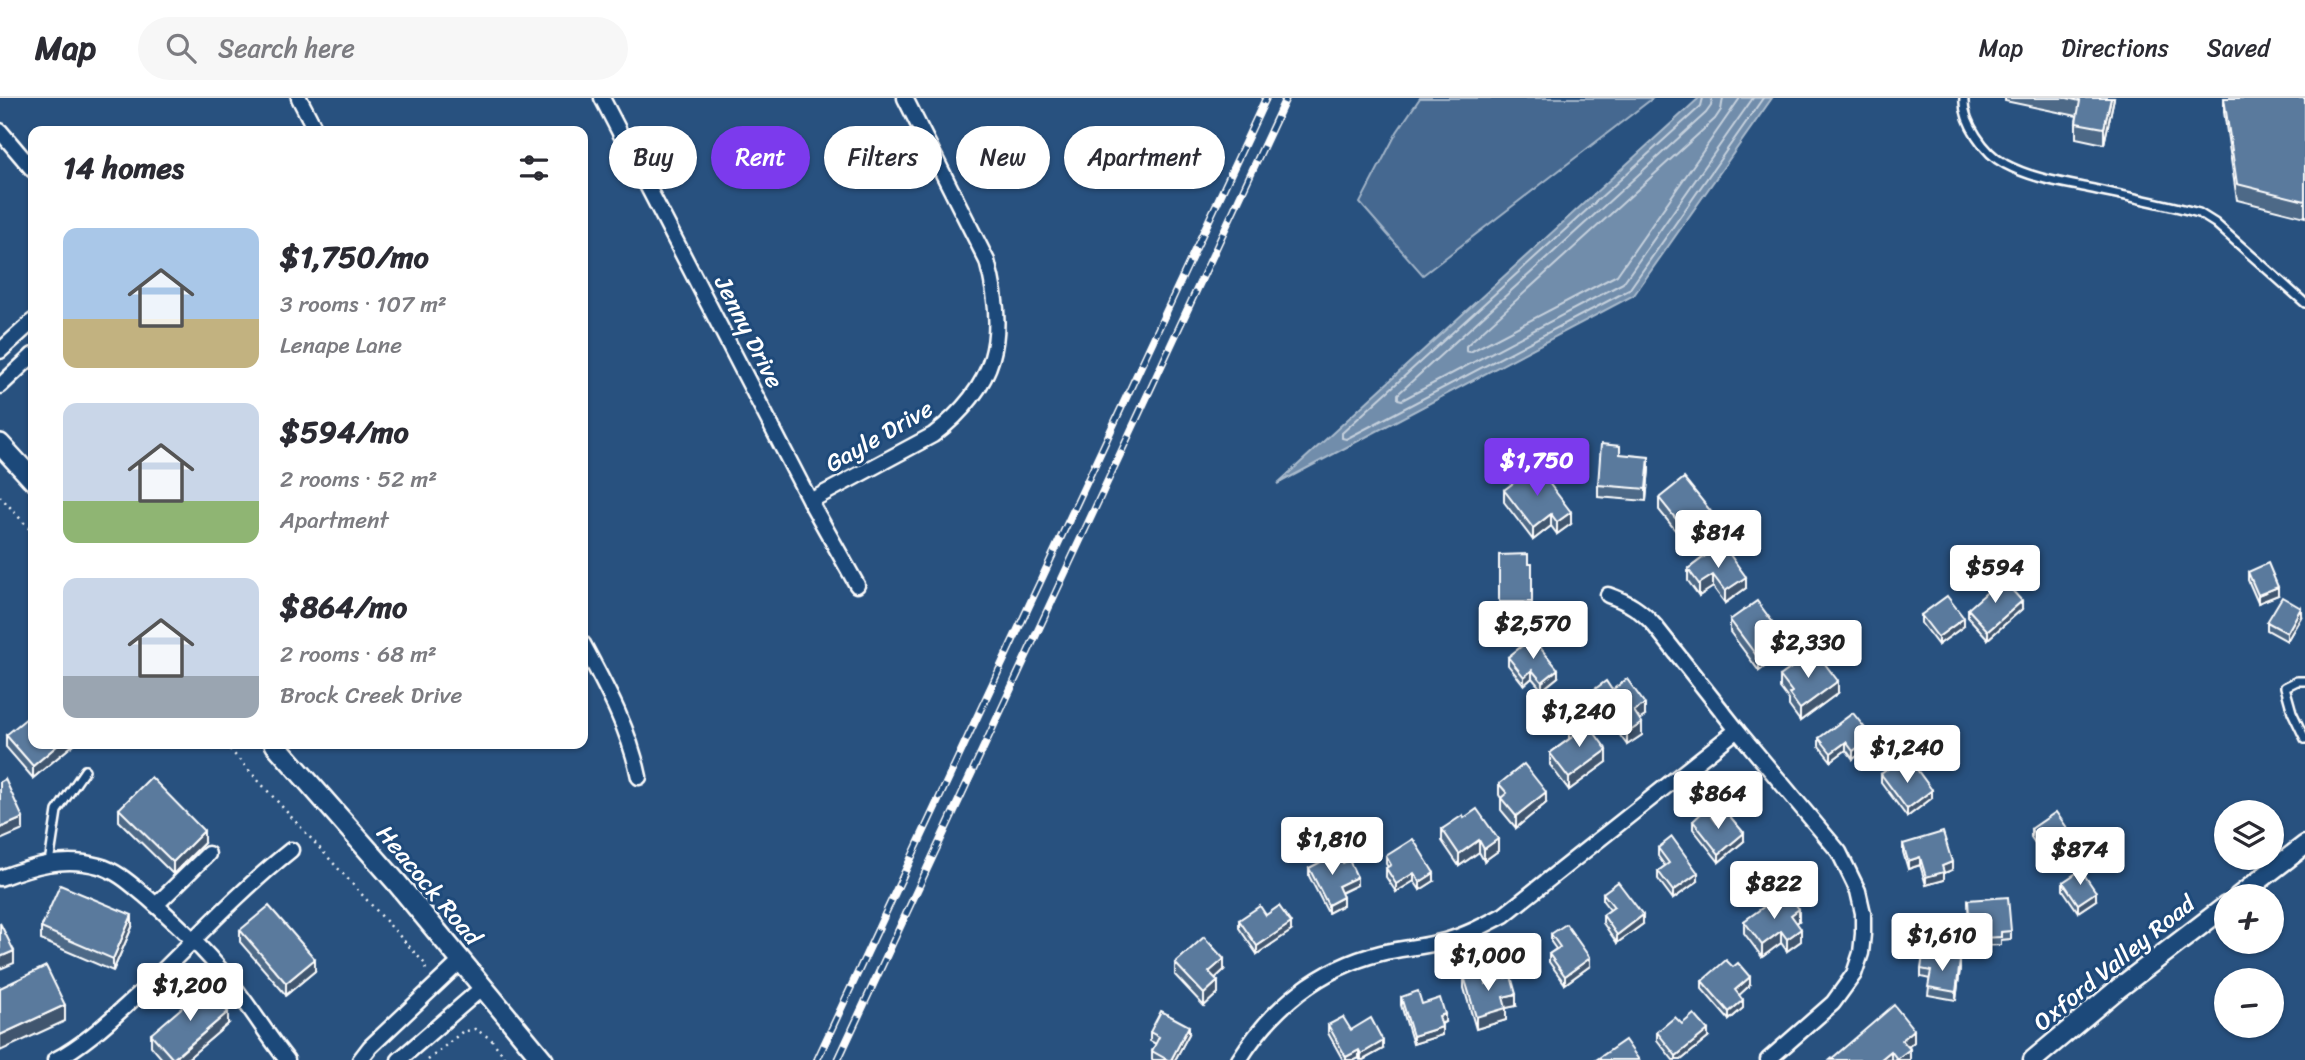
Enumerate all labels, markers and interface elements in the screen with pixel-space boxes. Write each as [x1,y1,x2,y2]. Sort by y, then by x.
search box [138,17,628,80]
text: Map [35,19,96,77]
text: Search here [218,25,355,71]
text: Map [1979,27,2023,69]
text: Directions [2061,27,2169,69]
text: Saved [2207,27,2270,69]
icon: search [162,29,200,67]
chip: Buy [609,126,697,189]
chip: Rent [711,126,810,189]
chip: Filters [824,126,942,189]
chip: New [956,126,1050,189]
chip: Apartment [1064,126,1225,189]
text: 14 homes [63,141,184,195]
icon: filters [515,149,553,187]
text: $1,750/mo [280,230,429,284]
icon: home [119,256,203,340]
street label: Jenny Drive [702,267,795,396]
text: 3 rooms · 107 m² [280,284,447,325]
text: Lenape Lane [280,325,402,366]
street label: Gayle Drive [817,388,941,484]
text: $594/mo [280,405,409,459]
icon: home [119,431,203,515]
pin: $1,750 [1480,438,1594,498]
text: $1,750 [1500,440,1574,481]
text: 2 rooms · 52 m² [280,459,437,500]
text: Apartment [280,500,389,541]
pin: $814 [1677,510,1759,570]
text: $814 [1691,512,1745,553]
pin: $594 [1954,546,2036,605]
text: $594 [1966,547,2024,588]
text: $864/mo [280,580,407,634]
pin: $2,570 [1476,602,1590,661]
text: $2,570 [1495,603,1571,644]
icon: home [119,606,203,690]
pin: $2,330 [1751,620,1865,680]
text: $2,330 [1771,622,1845,663]
text: 2 rooms · 68 m² [280,634,437,675]
text: Brock Creek Drive [280,675,462,716]
pin: $1,240 [1522,690,1636,749]
text: $1,240 [1542,691,1616,732]
pin: $1,240 [1850,726,1964,785]
text: $1,240 [1870,727,1944,768]
pin: $864 [1677,772,1759,831]
text: $864 [1690,773,1746,814]
map controls [2214,800,2284,1038]
button: layers [2214,800,2284,870]
street label: Heacock Road [365,815,494,957]
pin: $1,810 [1275,818,1389,877]
text: $1,810 [1297,819,1367,860]
pin: $874 [2039,828,2121,887]
text: $874 [2052,829,2108,870]
pin: $822 [1733,862,1815,921]
text: $822 [1746,863,1802,904]
street label: Oxford Valley Road [2023,883,2206,1042]
button: + [2214,884,2284,954]
pin: $1,610 [1885,914,1999,973]
text: $1,610 [1908,915,1977,956]
pin: $1,000 [1431,934,1545,993]
text: $1,000 [1450,935,1526,976]
pin: $1,200 [133,964,247,1023]
text: $1,200 [153,965,227,1006]
button: − [2214,968,2284,1038]

